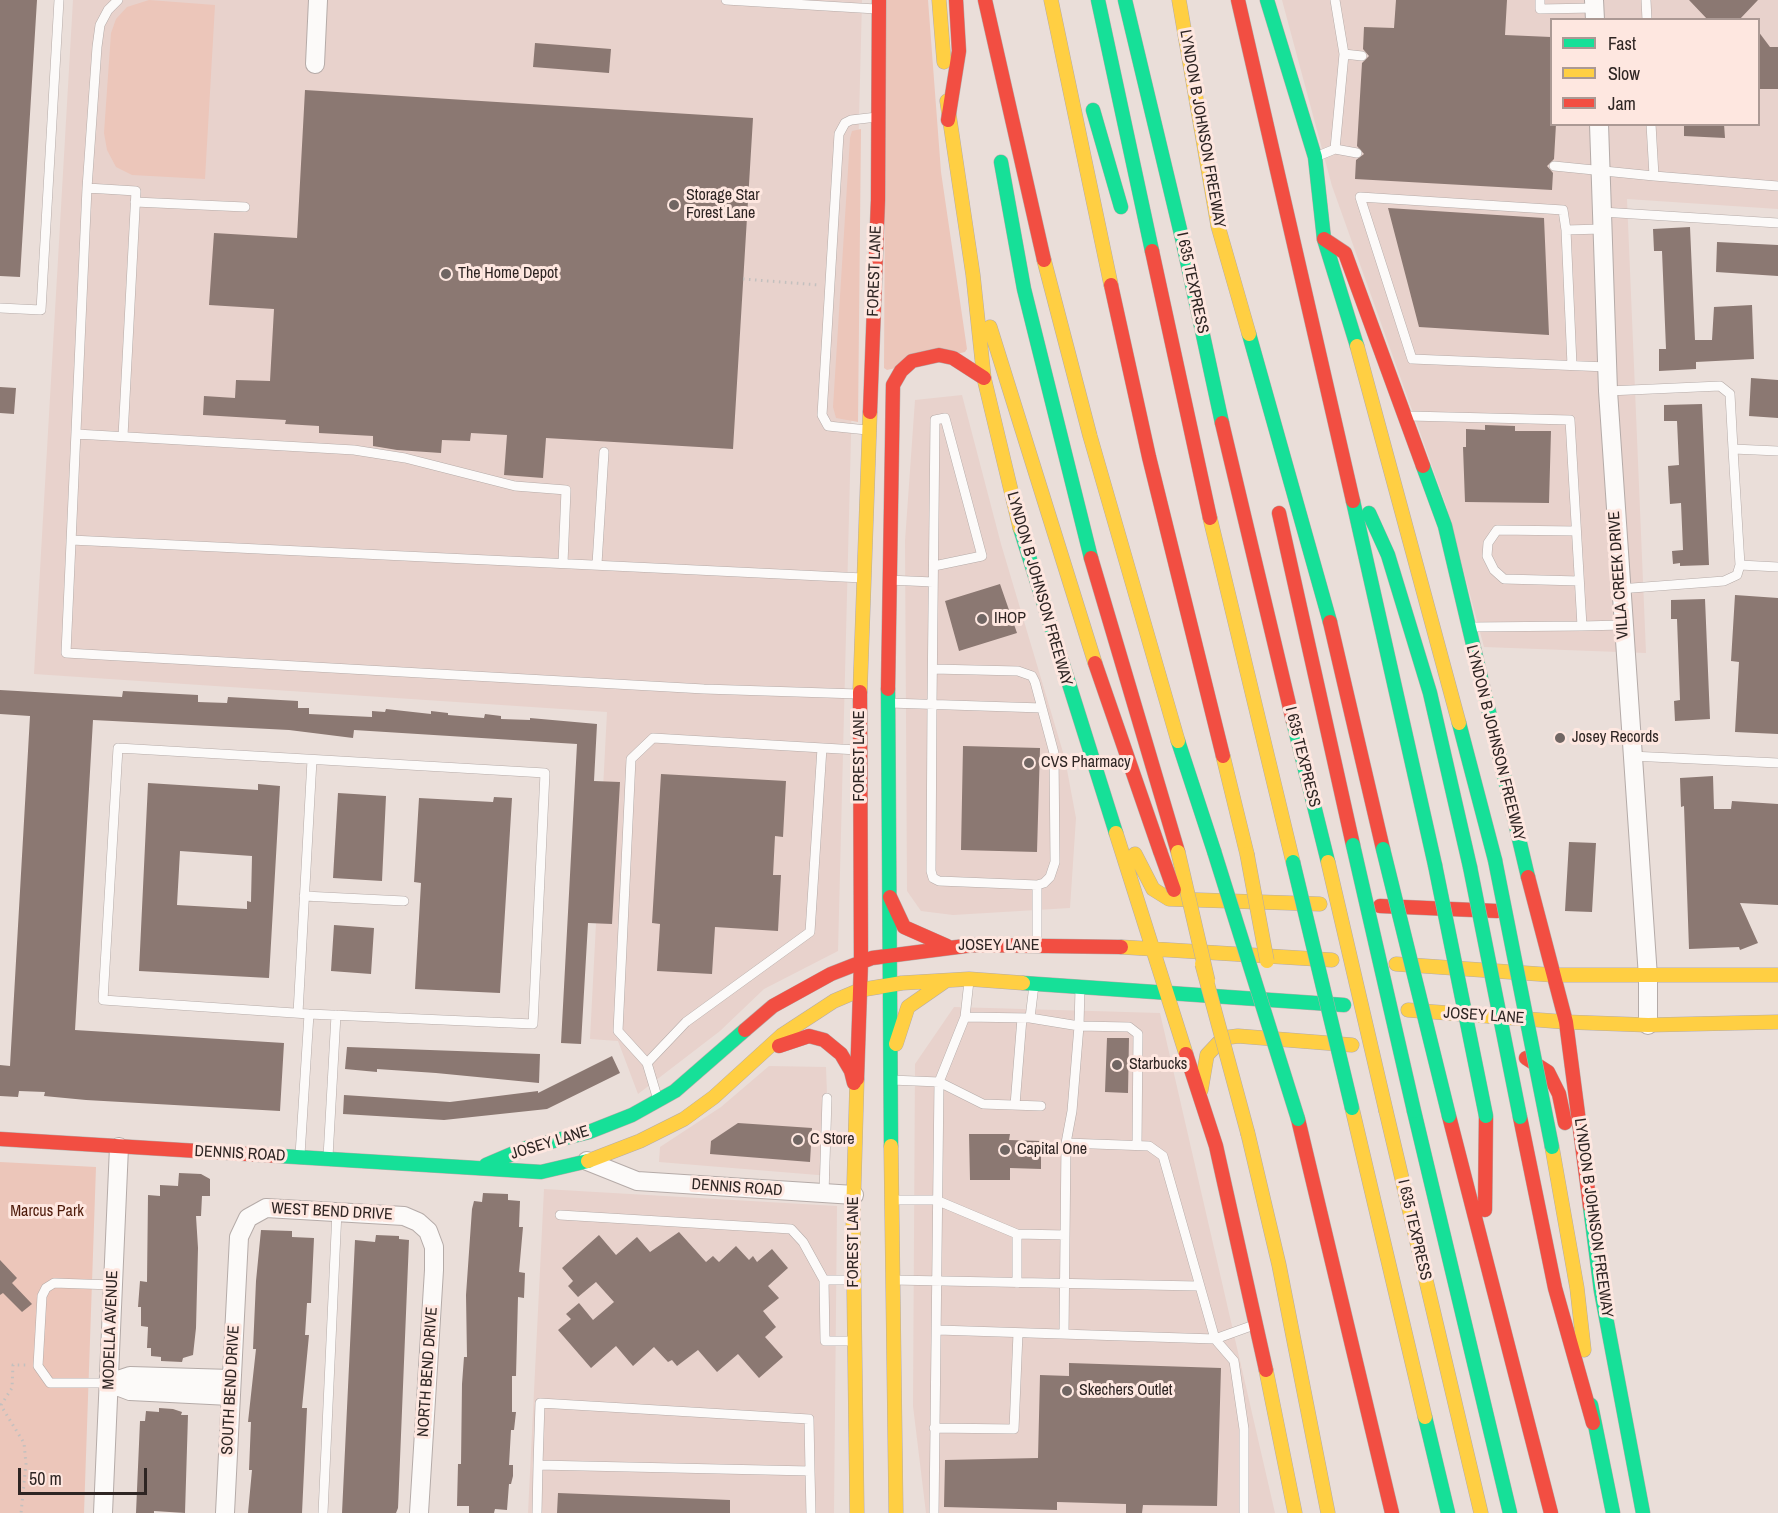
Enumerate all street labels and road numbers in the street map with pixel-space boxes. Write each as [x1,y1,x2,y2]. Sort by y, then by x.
street label: LYNDON B JOHNSON FREEWAY [1175,28,1229,230]
street label: FOREST LANE [864,225,886,317]
street label: I 635 TEXPRESS [1172,231,1212,335]
street label: LYNDON B JOHNSON FREEWAY [1002,490,1076,688]
street label: VILLA CREEK DRIVE [1605,510,1633,640]
street label: LYNDON B JOHNSON FREEWAY [1461,643,1529,843]
street label: I 635 TEXPRESS [1280,705,1324,809]
street label: FOREST LANE [850,710,870,802]
street label: JOSEY LANE [959,936,1039,956]
street label: JOSEY LANE [1443,1004,1525,1028]
street label: LYNDON B JOHNSON FREEWAY [1570,1117,1616,1319]
street label: JOSEY LANE [508,1122,592,1164]
street label: DENNIS ROAD [194,1142,286,1166]
street label: DENNIS ROAD [691,1175,783,1201]
street label: I 635 TEXPRESS [1393,1178,1435,1282]
street label: FOREST LANE [844,1196,864,1288]
street label: WEST BEND DRIVE [271,1199,393,1225]
street label: MODELLA AVENUE [99,1270,123,1390]
street label: NORTH BEND DRIVE [414,1306,442,1438]
street label: SOUTH BEND DRIVE [218,1325,244,1455]

